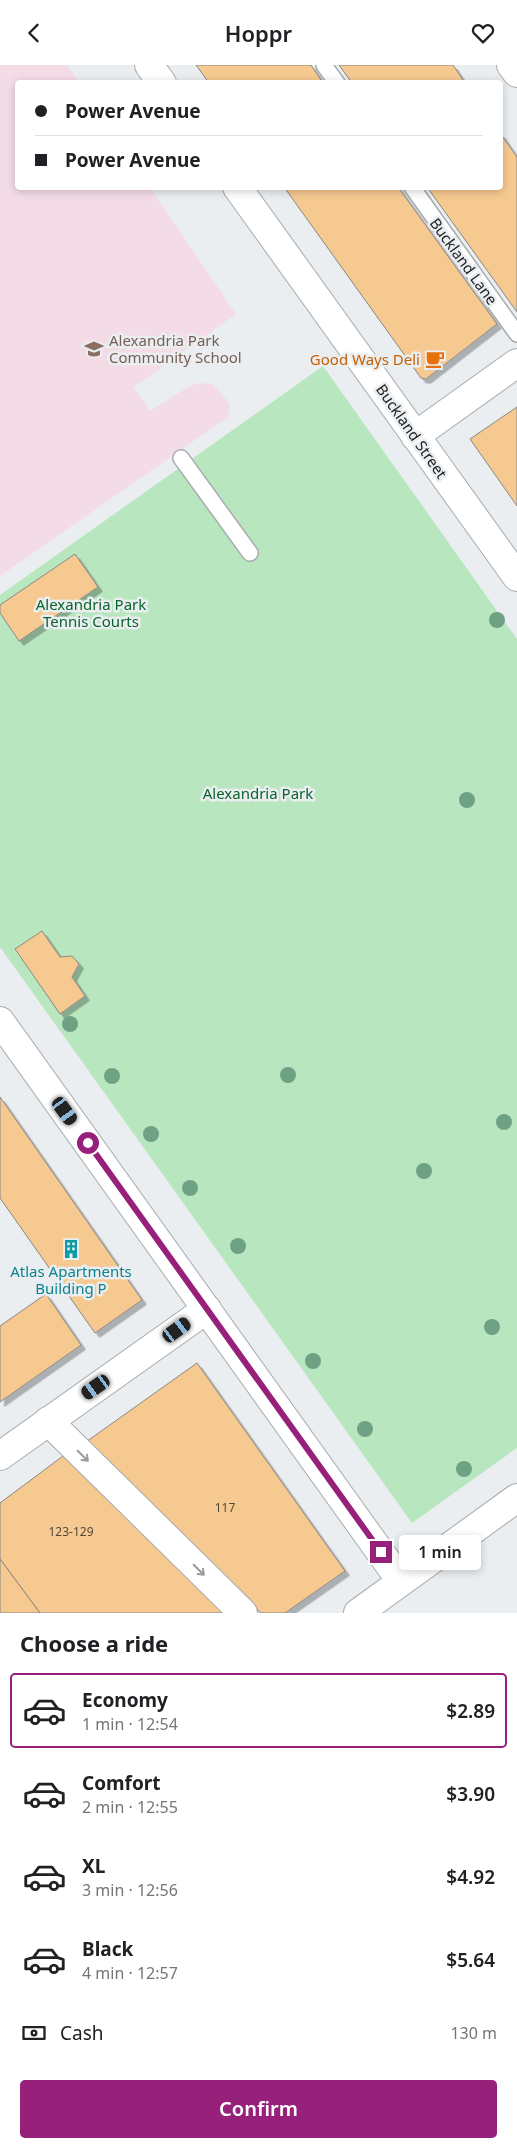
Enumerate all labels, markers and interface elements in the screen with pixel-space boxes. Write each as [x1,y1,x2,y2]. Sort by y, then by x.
text: Hoppr [225,18,292,48]
icon: back [20,19,48,47]
icon: heart [469,19,497,47]
text: Power Avenue [65,98,201,124]
text: Power Avenue [65,147,201,173]
street label: Buckland Lane [426,213,502,309]
place label: Alexandria Park Community School [109,330,242,367]
school or university icon: Alexandria Park Community School [83,338,105,360]
cafe icon: Good Ways Deli [424,348,446,370]
place label: Good Ways Deli [310,349,420,369]
street label: Buckland Street [372,380,452,483]
park label: Alexandria Park Tennis Courts [36,594,146,631]
park label: Alexandria Park [203,783,313,803]
car [50,1094,79,1128]
route start [77,1132,99,1154]
building icon: Atlas Apartments Building P [60,1238,82,1260]
place label: Atlas Apartments Building P [10,1261,132,1298]
car [160,1315,193,1345]
car [79,1372,112,1402]
one-way arrow [77,1450,89,1462]
house number: 117 [215,1499,235,1516]
house number: 123-129 [48,1523,94,1540]
callout: 1 min [398,1535,481,1569]
route end [370,1541,392,1563]
text: 1 min [418,1541,462,1563]
one-way arrow [192,1564,205,1576]
text: Choose a ride [20,1628,168,1658]
text: Economy [82,1687,168,1713]
icon: car [22,1688,67,1733]
text: $2.89 [446,1698,495,1724]
text: 1 min · 12:54 [82,1713,178,1735]
text: Comfort [82,1770,161,1796]
icon: car [22,1771,67,1816]
text: $3.90 [446,1781,495,1807]
text: 2 min · 12:55 [82,1796,178,1818]
text: XL [82,1853,105,1879]
icon: car [22,1854,67,1899]
text: $4.92 [446,1864,495,1890]
text: 3 min · 12:56 [82,1879,178,1901]
text: Black [82,1936,133,1962]
icon: car [22,1937,67,1982]
text: $5.64 [446,1947,495,1973]
text: 4 min · 12:57 [82,1962,178,1984]
icon: cash [20,2019,48,2047]
text: Cash [60,2020,104,2046]
text: 130 m [450,2022,497,2044]
button: Confirm [20,2080,497,2138]

